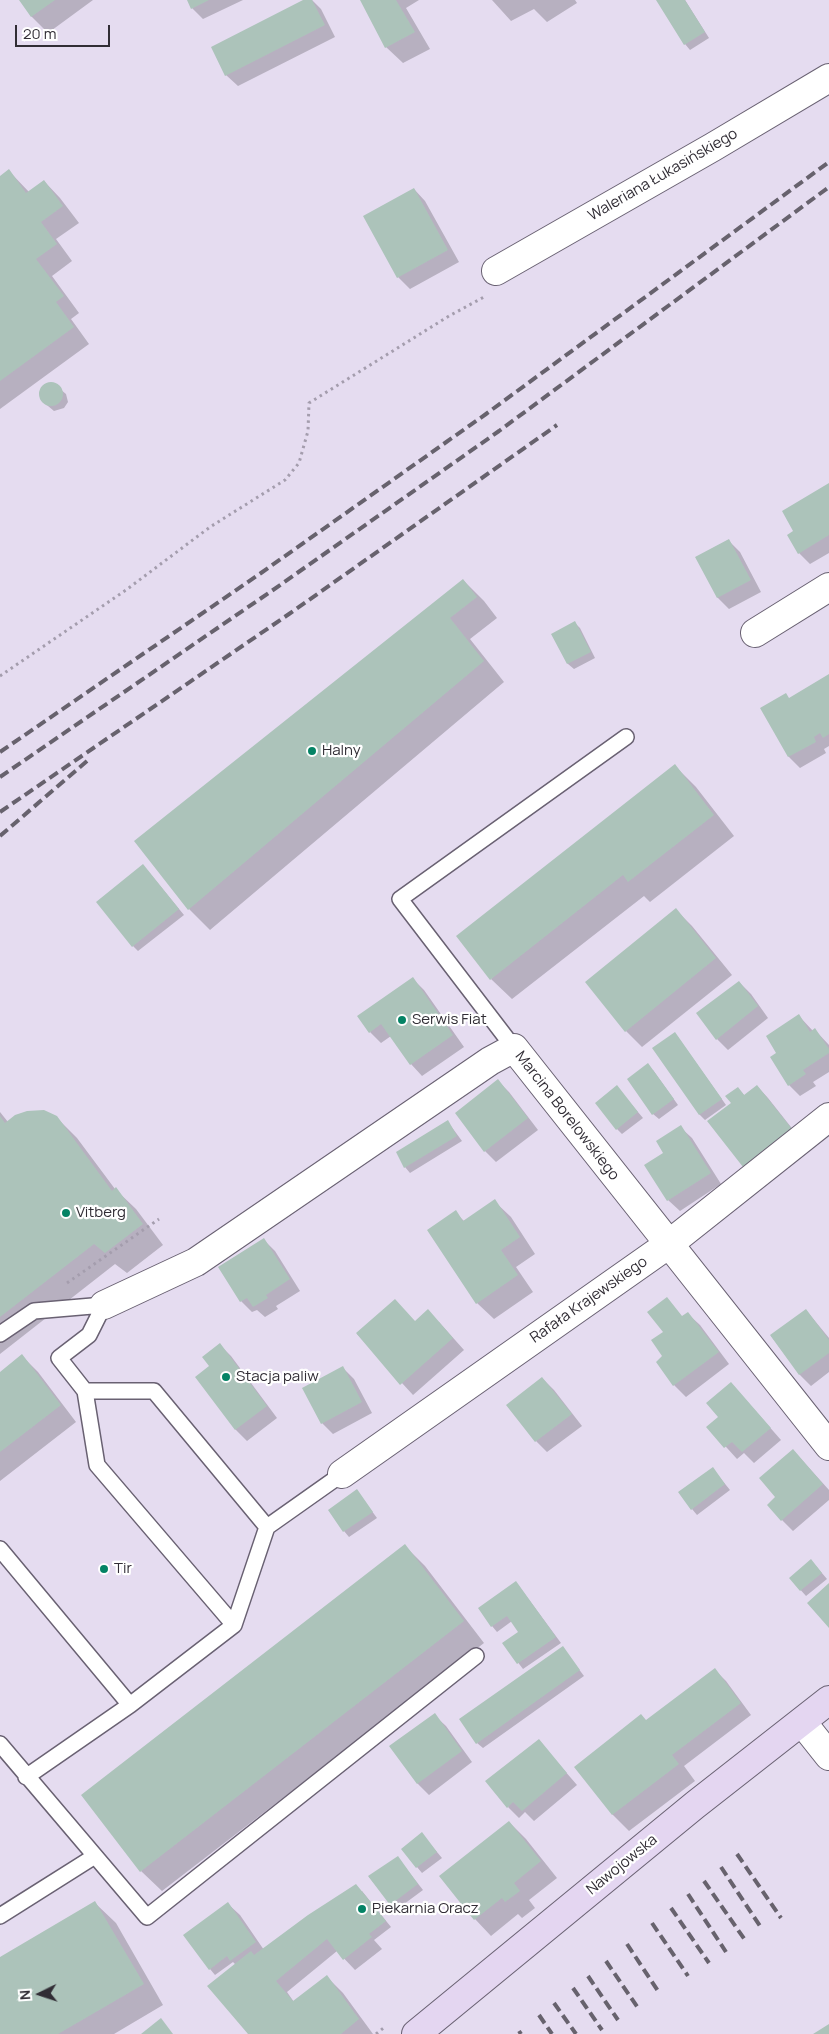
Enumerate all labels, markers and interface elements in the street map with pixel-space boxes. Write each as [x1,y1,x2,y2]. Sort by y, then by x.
scale bar [18,15,112,47]
text: 20 m [23,23,56,44]
street label: Waleriana Łukasińskiego [585,125,741,225]
place label: Halny [322,742,361,760]
marker: Halny [306,745,318,757]
place label: Serwis Fiat [412,1011,487,1029]
marker: Serwis Fiat [396,1014,408,1026]
street label: Marcina Borelowskiego [511,1048,623,1184]
place label: Vitberg [76,1204,126,1222]
marker: Vitberg [60,1207,72,1219]
street label: Rafała Krajewskiego [527,1253,651,1347]
place label: Stacja paliw [236,1368,319,1386]
marker: Stacja paliw [220,1371,232,1383]
place label: Tir [114,1560,132,1578]
marker: Tir [98,1563,110,1575]
street label: Nawojowska [583,1831,661,1899]
place label: Piekarnia Oracz [372,1900,479,1918]
marker: Piekarnia Oracz [356,1903,368,1915]
north arrow [15,1969,65,2019]
text: N [15,1989,34,2001]

